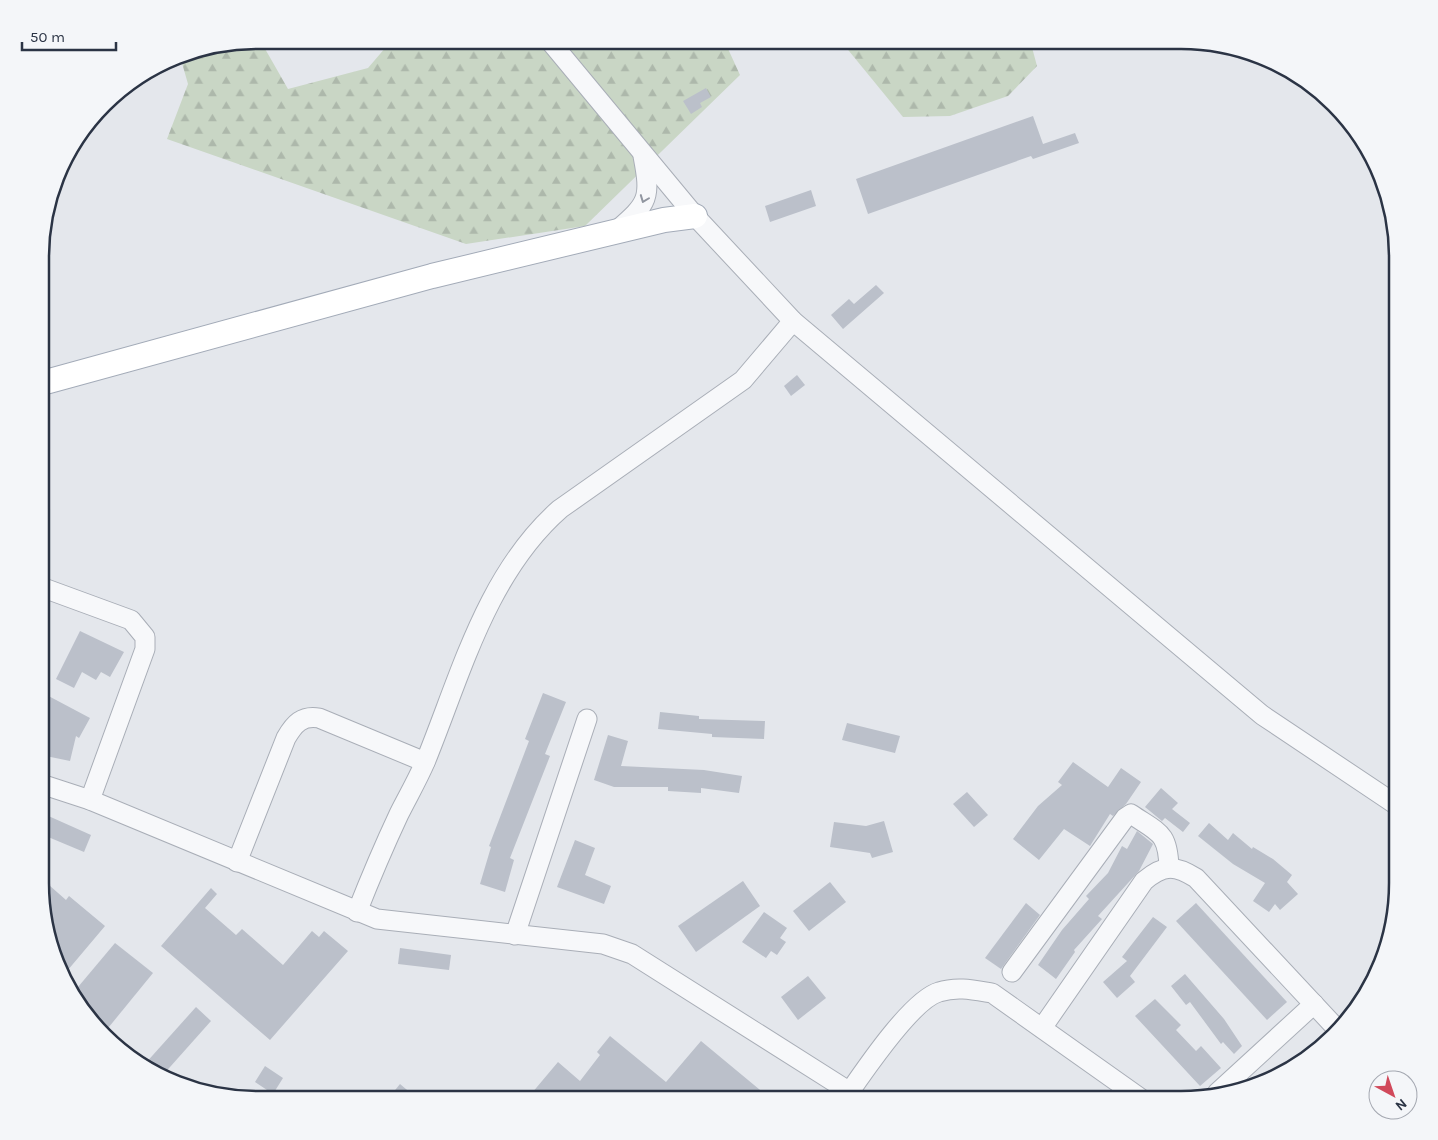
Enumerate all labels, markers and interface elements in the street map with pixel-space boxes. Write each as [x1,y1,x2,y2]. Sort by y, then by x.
scale bar [22,20,116,52]
text: 50 m [30,28,65,46]
one-way arrow [640,194,650,203]
north arrow [1368,1070,1418,1120]
text: N [1392,1095,1410,1114]

